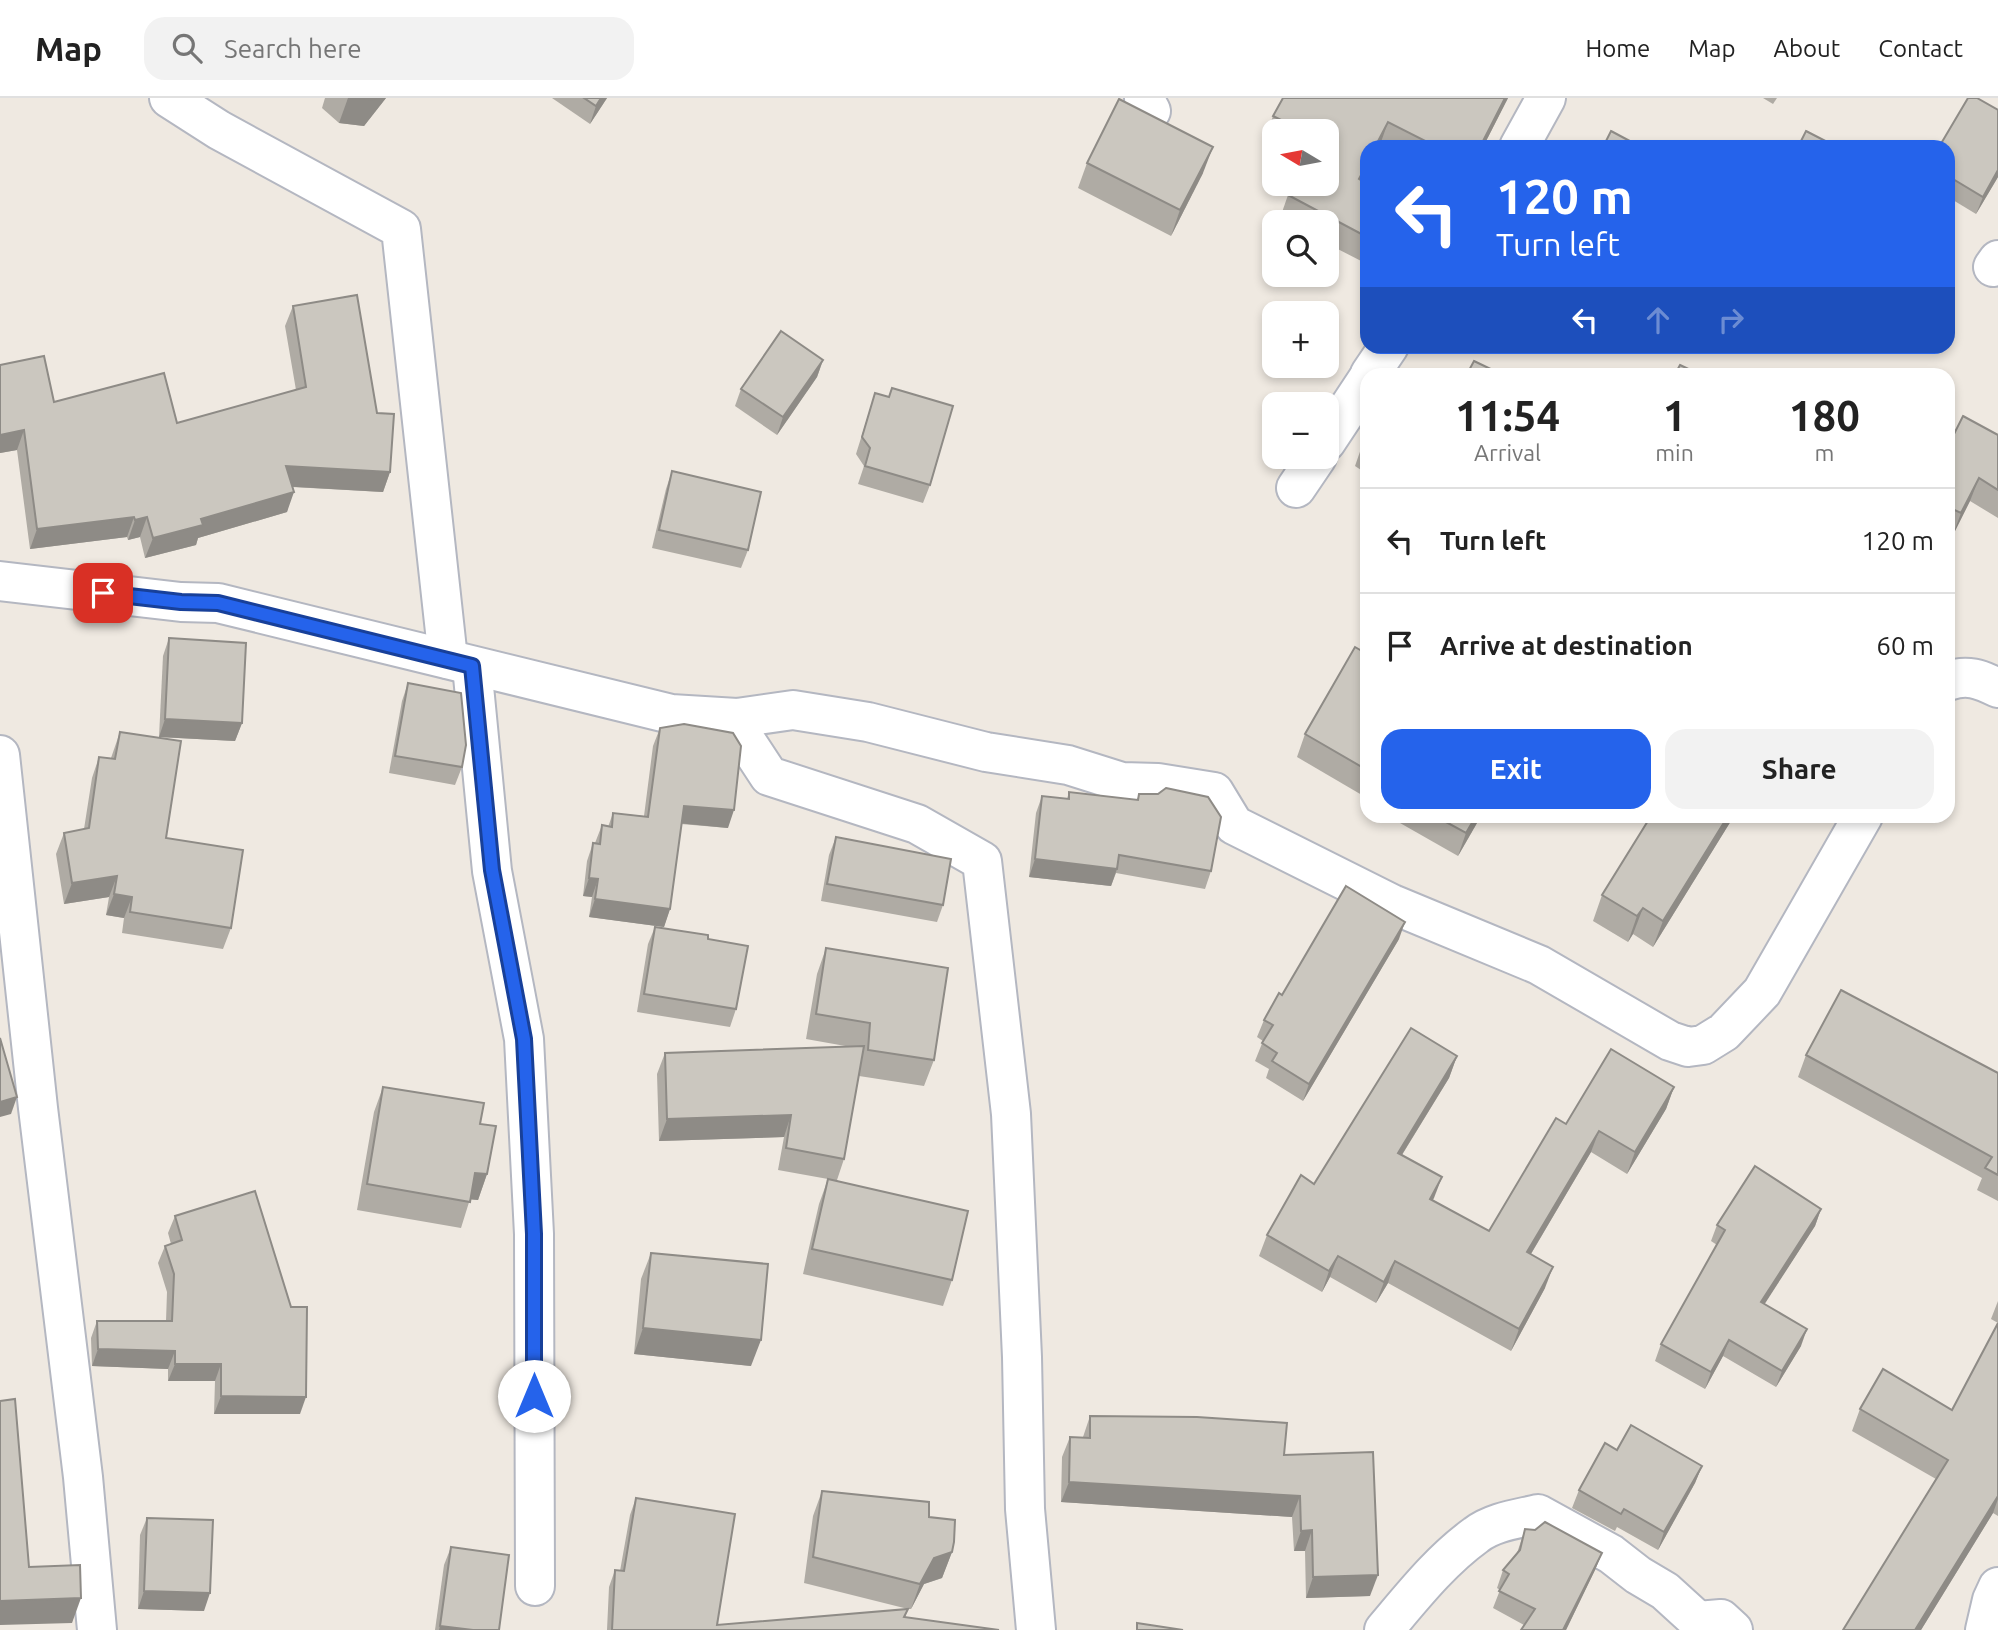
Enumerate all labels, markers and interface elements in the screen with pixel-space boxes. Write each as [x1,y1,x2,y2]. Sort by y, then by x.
search box [144,17,634,80]
icon: search [168,29,206,67]
text: Map [35,30,102,67]
text: Search here [224,34,362,63]
text: Home [1585,35,1650,62]
text: Map [1688,35,1735,62]
text: About [1773,35,1840,62]
text: Contact [1878,35,1963,62]
north arrow [1262,119,1339,196]
map controls [1262,119,1339,469]
icon: left [1381,168,1472,259]
text: 120 m [1496,168,1633,223]
button: search [1262,210,1339,287]
text: Turn left [1496,226,1620,262]
button: + [1262,301,1339,378]
icon: left [1566,301,1604,339]
icon: ahead [1639,301,1677,339]
icon: right [1712,301,1750,339]
button: − [1262,392,1339,469]
text: 11:54 [1455,392,1560,439]
text: 1 [1663,392,1686,439]
text: 180 [1789,392,1860,439]
text: Arrival [1474,440,1541,465]
text: min [1655,440,1694,465]
text: m [1814,440,1834,465]
icon: left [1381,522,1419,560]
text: Turn left [1440,526,1546,555]
text: 120 m [1862,526,1934,555]
pin [73,563,133,623]
icon: arrive [84,574,122,612]
icon: arrive [1381,627,1419,665]
text: Arrive at destination [1440,631,1693,660]
text: 60 m [1876,631,1934,660]
button: Exit [1381,729,1651,809]
button: Share [1665,729,1934,809]
position arrow [497,1359,571,1433]

